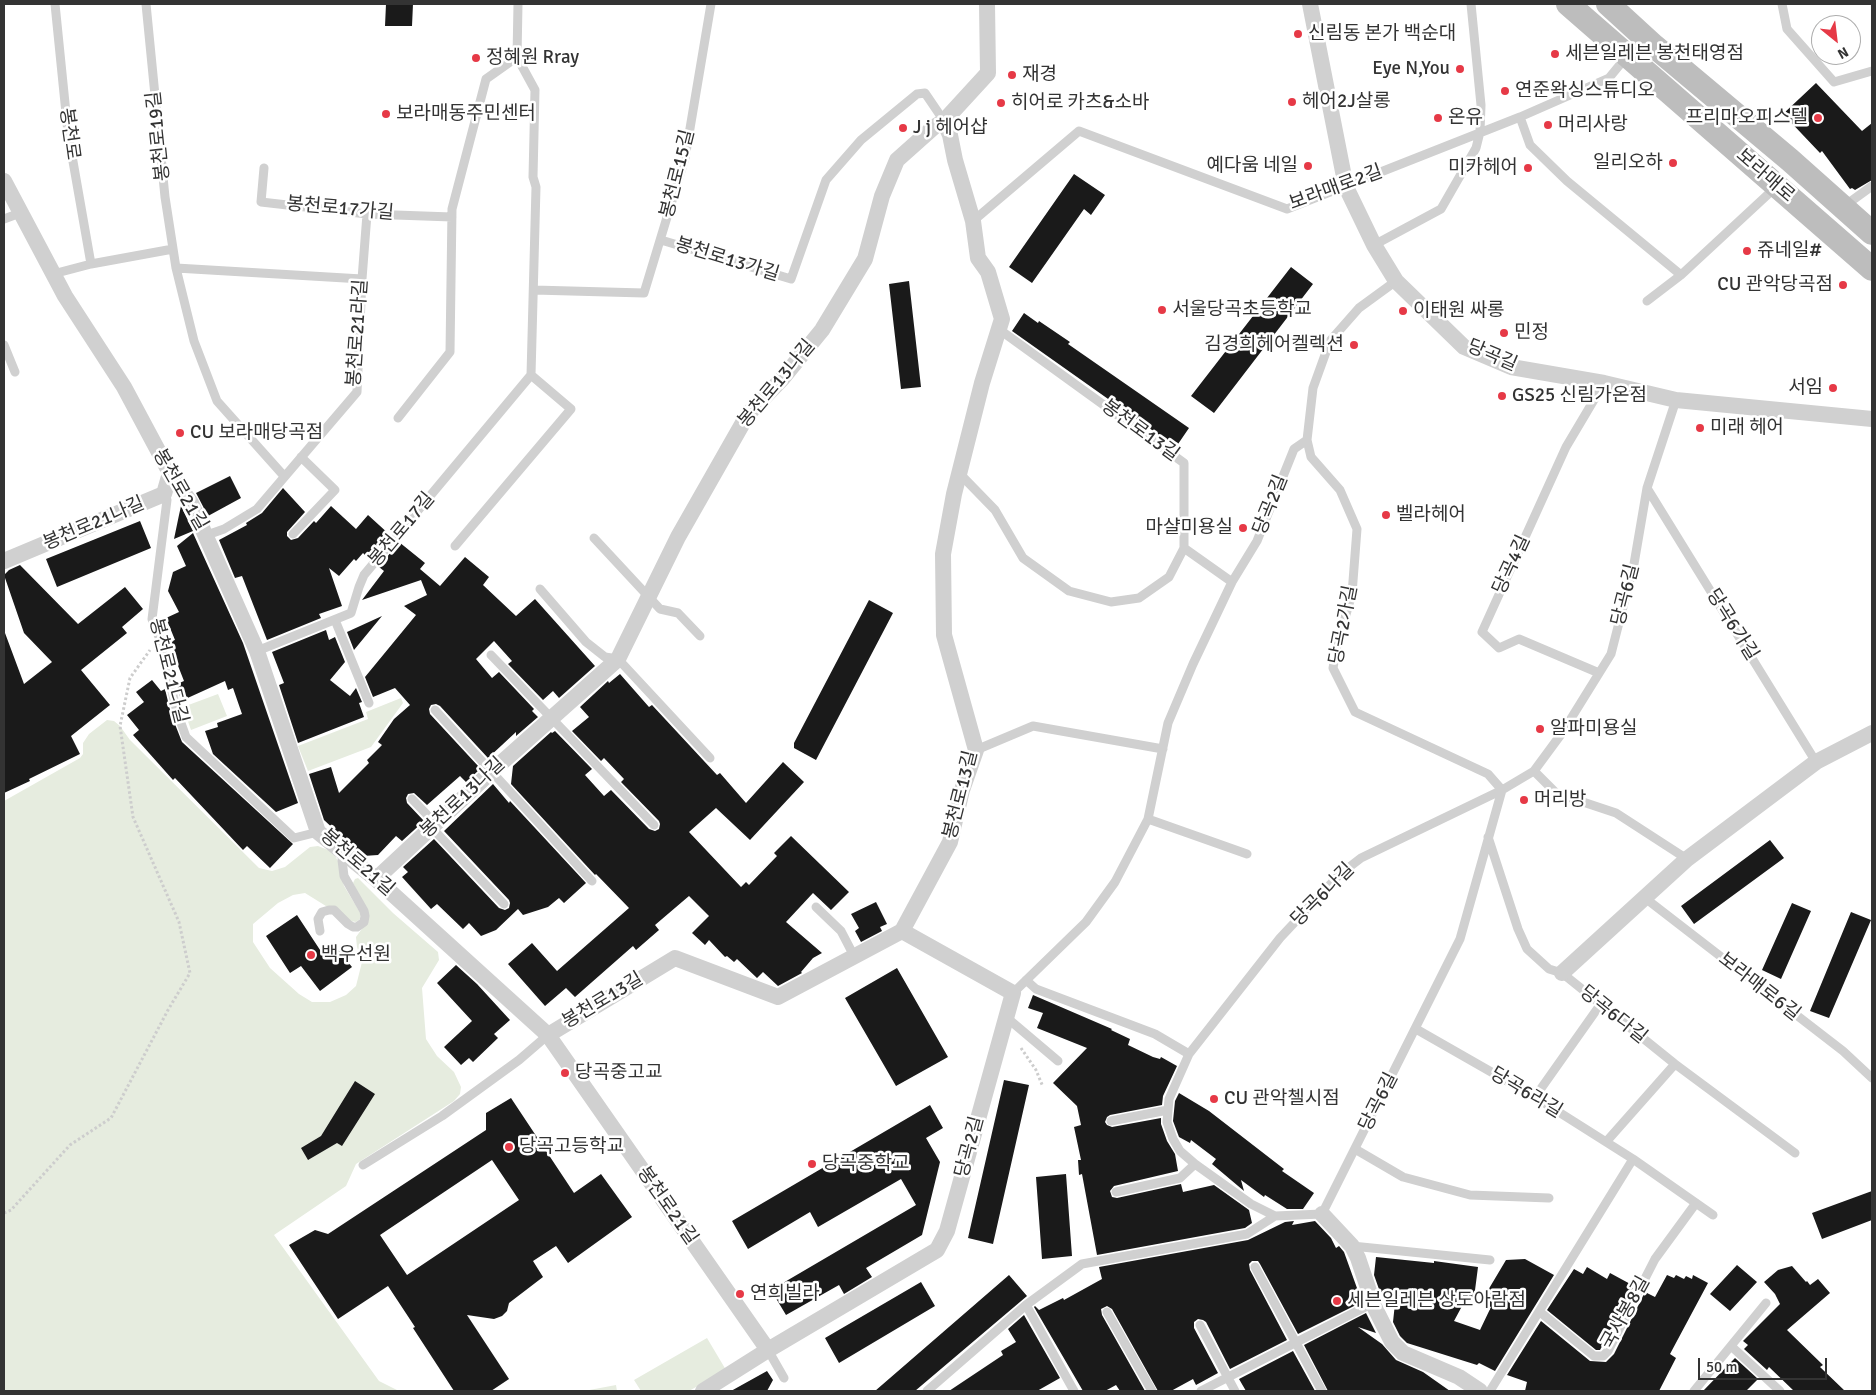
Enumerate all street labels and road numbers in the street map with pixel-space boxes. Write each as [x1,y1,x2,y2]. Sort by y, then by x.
street label: 봉천로19길 [143,90,175,182]
street label: 봉천로 [54,106,84,162]
street label: 봉천로15길 [656,127,700,221]
street label: 보라매로 [1731,144,1799,208]
street label: 보라매로2길 [1286,161,1386,215]
street label: 봉천로17가길 [285,193,395,225]
street label: 봉천로13가길 [672,233,782,287]
street label: 봉천로21라길 [343,278,373,388]
street label: 봉천로13나길 [734,335,820,433]
street label: 당곡길 [1463,335,1521,377]
street label: 봉천로13길 [1097,395,1183,467]
street label: 봉천로21길 [148,445,212,535]
street label: 당곡2길 [1249,472,1293,538]
street label: 봉천로17길 [364,488,440,572]
street label: 봉천로21나길 [40,492,148,556]
street label: 당곡4길 [1488,532,1536,598]
street label: 당곡6길 [1607,562,1645,628]
street label: 당곡2가길 [1325,583,1363,667]
street label: 당곡6가길 [1701,585,1763,665]
street label: 봉천로21다길 [144,616,192,726]
street label: 봉천로13길 [939,748,983,842]
street label: 봉천로13나길 [416,753,510,843]
street label: 봉천로21길 [315,825,399,901]
street label: 당곡6나길 [1287,859,1359,931]
street label: 보라매로6길 [1714,948,1804,1026]
street label: 봉천로13길 [558,968,648,1034]
street label: 당곡6다길 [1575,981,1651,1049]
street label: 당곡6라길 [1486,1063,1566,1123]
street label: 당곡6길 [1355,1069,1403,1135]
street label: 당곡2길 [951,1114,989,1180]
street label: 봉천로21길 [632,1162,702,1250]
street label: 국사봉8길 [1597,1272,1655,1354]

